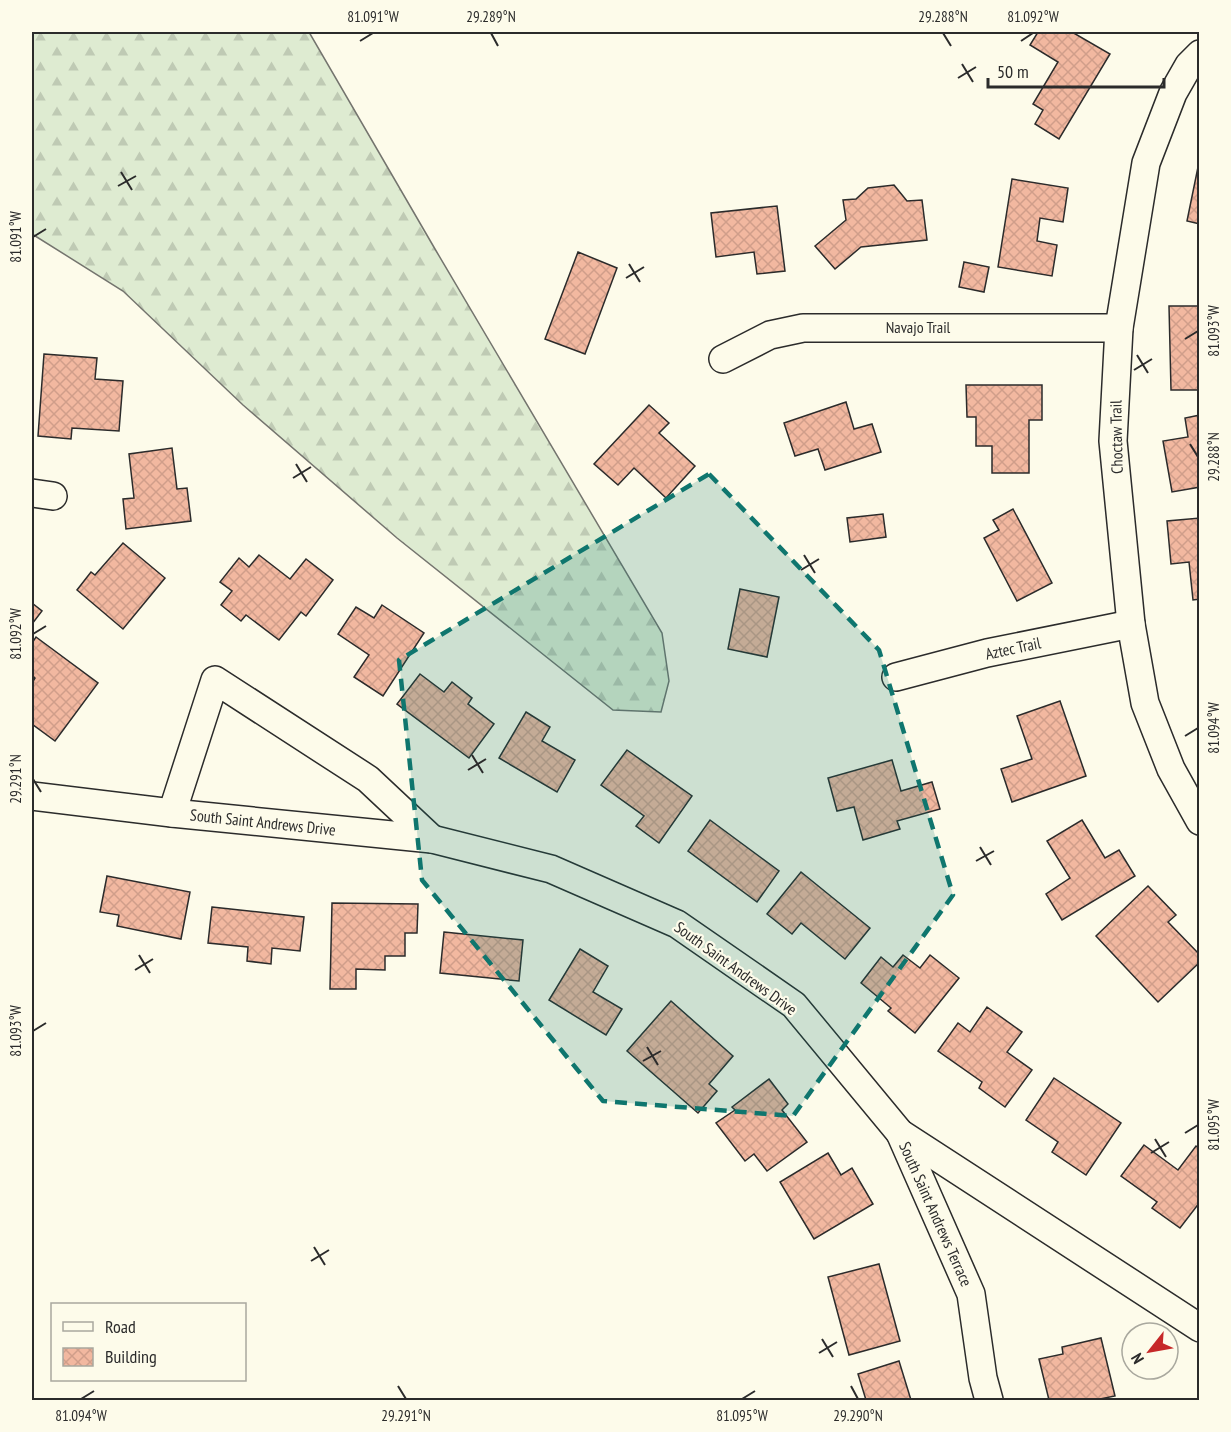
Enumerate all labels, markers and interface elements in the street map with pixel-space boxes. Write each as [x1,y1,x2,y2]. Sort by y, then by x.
text: 81.091°W [347,7,399,26]
text: 29.289°N [466,7,516,26]
text: 29.288°N [918,7,968,26]
text: 81.092°W [1007,7,1059,26]
scale bar [988,51,1164,89]
text: 50 m [997,60,1029,83]
text: 81.091°W [6,211,25,263]
text: 81.093°W [1204,305,1223,357]
street label: Navajo Trail [886,317,951,337]
street label: Choctaw Trail [1105,400,1127,474]
text: 29.288°N [1204,432,1223,482]
text: 81.092°W [6,608,25,660]
street label: Aztec Trail [984,632,1043,664]
text: 81.094°W [1204,702,1223,754]
text: 29.291°N [6,754,25,804]
street label: South Saint Andrews Drive [189,804,337,840]
street label: South Saint Andrews Drive [671,917,801,1019]
text: 81.093°W [6,1005,25,1057]
text: 81.095°W [1204,1099,1223,1151]
street label: South Saint Andrews Terrace [895,1139,977,1289]
legend [51,1303,246,1381]
text: Road [105,1315,136,1338]
north arrow [1120,1321,1180,1381]
text: Building [105,1345,157,1368]
text: N [1126,1350,1148,1368]
text: 81.094°W [55,1406,107,1425]
text: 29.291°N [381,1406,431,1425]
text: 81.095°W [716,1406,768,1425]
text: 29.290°N [833,1406,883,1425]

